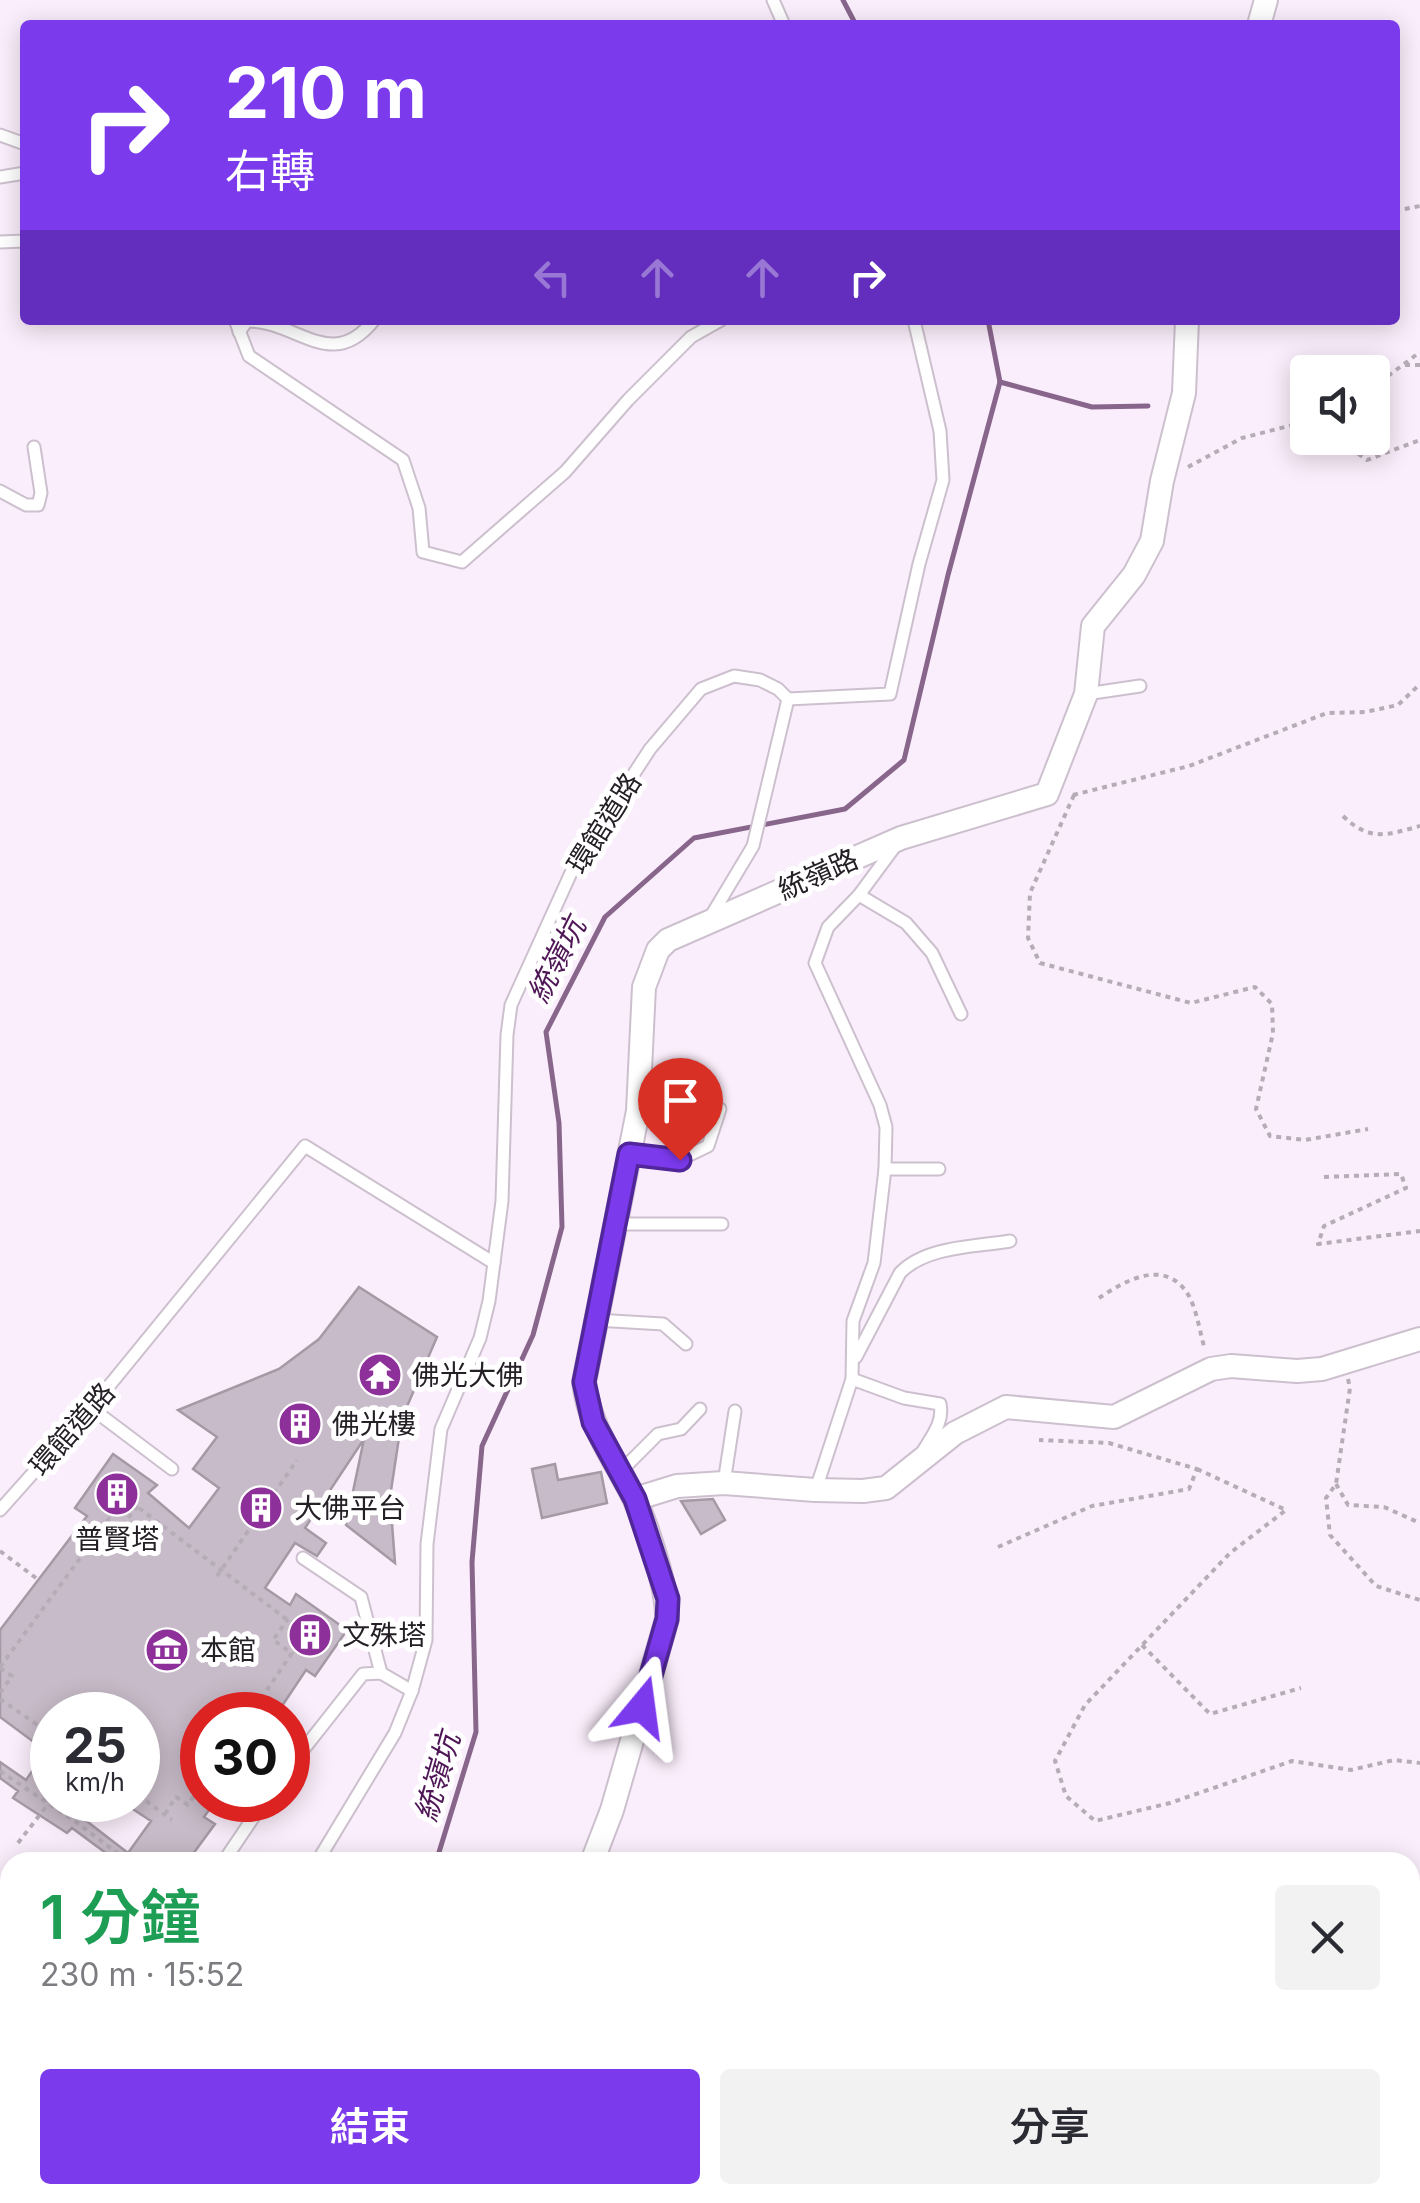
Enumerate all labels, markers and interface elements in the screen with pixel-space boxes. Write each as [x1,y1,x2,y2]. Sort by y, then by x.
text: 210 m [225,50,427,135]
icon: right [60,60,190,190]
text: 右轉 [225,143,315,198]
icon: left [525,250,580,305]
icon: ahead [630,250,685,305]
icon: ahead [735,250,790,305]
icon: right [840,250,895,305]
map controls [1290,355,1390,455]
button: sound [1290,355,1390,455]
street label: 環館道路 [560,766,648,880]
street label: 統嶺路 [773,841,863,907]
water label: 統嶺坑 [520,908,594,1008]
pin [638,1058,723,1161]
icon: arrive [653,1073,708,1128]
temple icon: 佛光大佛 [357,1352,403,1398]
place label: 佛光大佛 [412,1358,524,1392]
street label: 環館道路 [22,1376,122,1482]
building icon: 佛光樓 [277,1401,323,1447]
place label: 佛光樓 [332,1407,416,1441]
building icon: 普賢塔 [94,1471,140,1517]
building icon: 大佛平台 [238,1485,284,1531]
place label: 大佛平台 [294,1491,406,1525]
place label: 普賢塔 [75,1522,159,1556]
building icon: 文殊塔 [287,1612,333,1658]
place label: 文殊塔 [342,1618,426,1652]
museum icon: 本館 [144,1627,190,1673]
place label: 本館 [200,1633,256,1667]
position arrow [590,1655,694,1759]
speed limit sign: 30 [180,1692,310,1822]
text: 25 [63,1715,127,1775]
water label: 統嶺坑 [407,1725,468,1825]
text: km/h [65,1767,125,1797]
text: 1 分鐘 [40,1881,201,1953]
button: close [1275,1885,1380,1990]
text: 230 m · 15:52 [40,1955,244,1994]
button: 結束 [40,2069,700,2184]
button: 分享 [720,2069,1380,2184]

